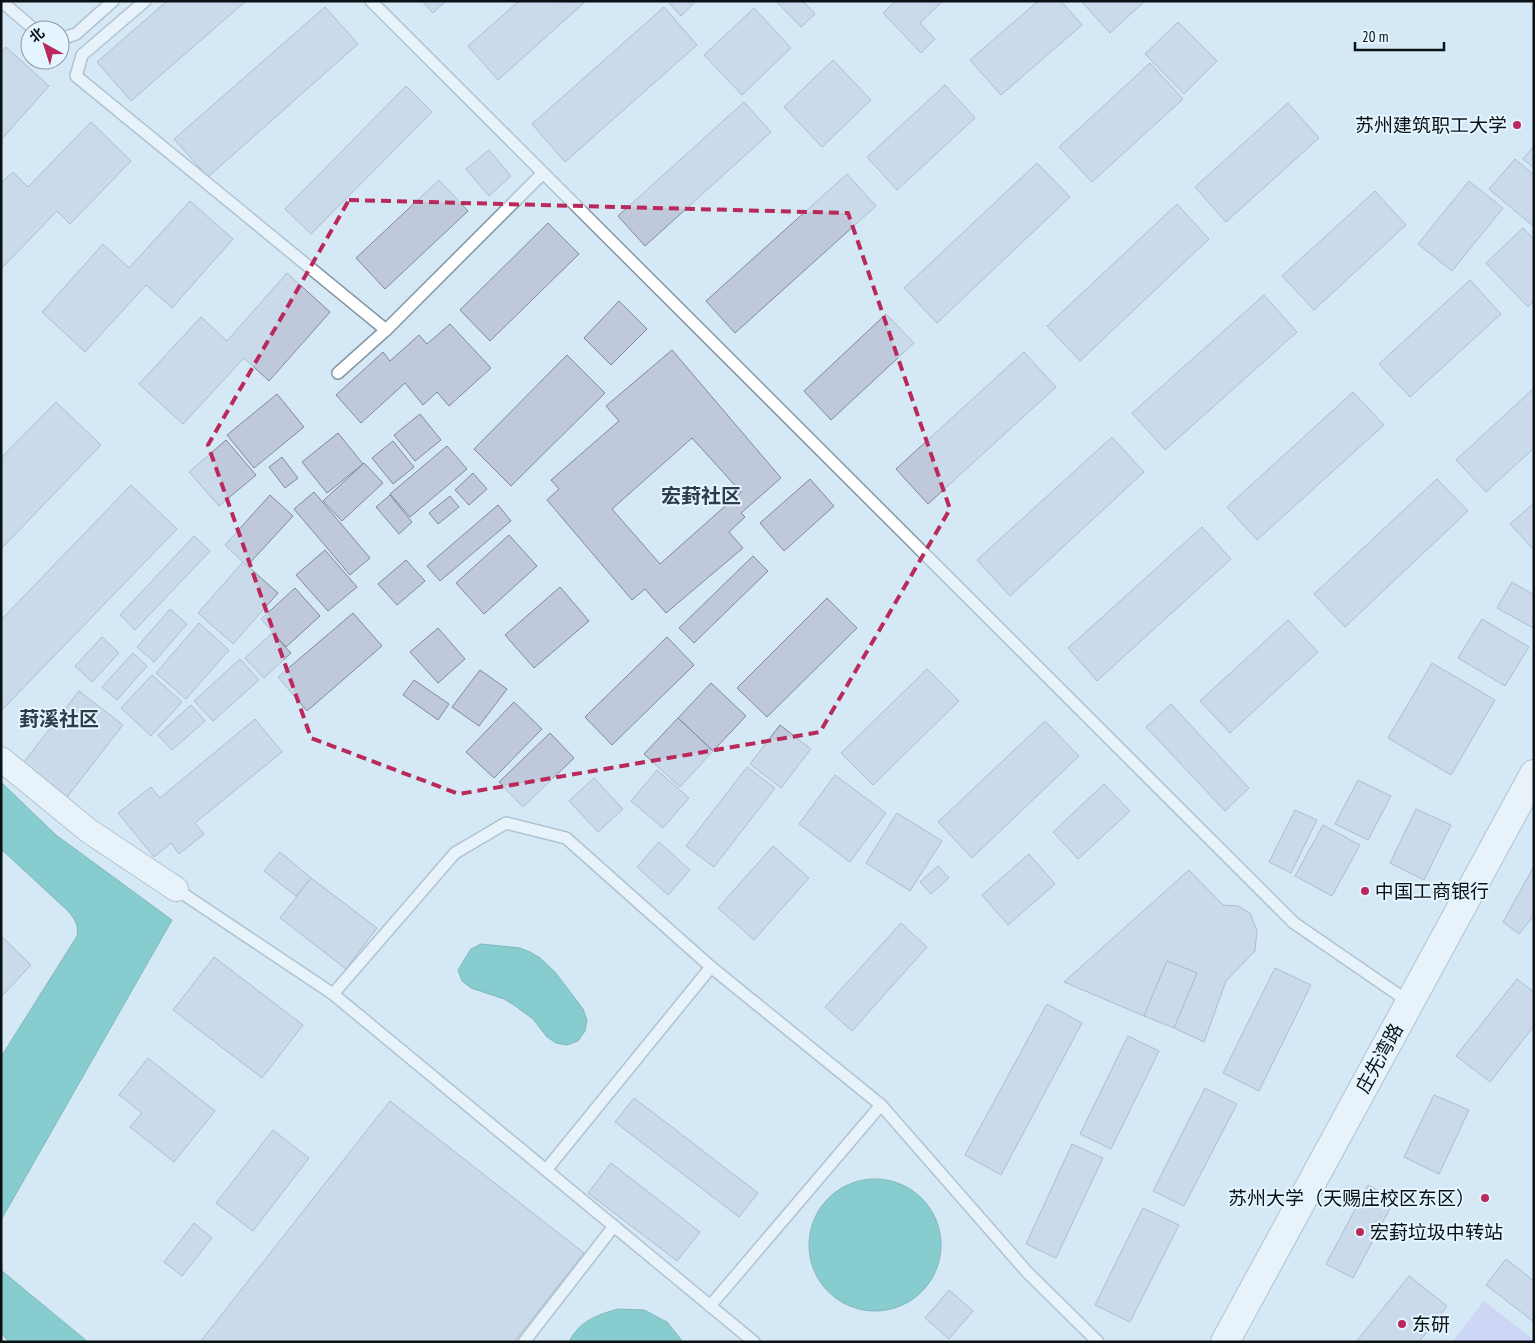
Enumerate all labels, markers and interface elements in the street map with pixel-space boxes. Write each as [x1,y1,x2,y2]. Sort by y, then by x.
north arrow [20,20,70,70]
scale bar [1355,20,1444,52]
text: 北 [26,23,48,46]
text: 20 m [1362,27,1388,46]
place label: 苏州建筑职工大学 [1355,113,1507,137]
marker: 苏州建筑职工大学 [1511,119,1523,131]
district label: 宏葑社区 [661,483,741,509]
district label: 葑溪社区 [19,706,99,732]
place label: 中国工商银行 [1375,879,1489,903]
marker: 中国工商银行 [1359,885,1371,897]
street label: 庄先湾路 [1350,1019,1408,1097]
place label: 苏州大学（天赐庄校区东区） [1228,1186,1475,1210]
marker: 苏州大学（天赐庄校区东区） [1479,1192,1491,1204]
place label: 宏葑垃圾中转站 [1370,1220,1503,1244]
marker: 宏葑垃圾中转站 [1354,1226,1366,1238]
place label: 东研 [1412,1312,1450,1336]
marker: 东研 [1396,1318,1408,1330]

